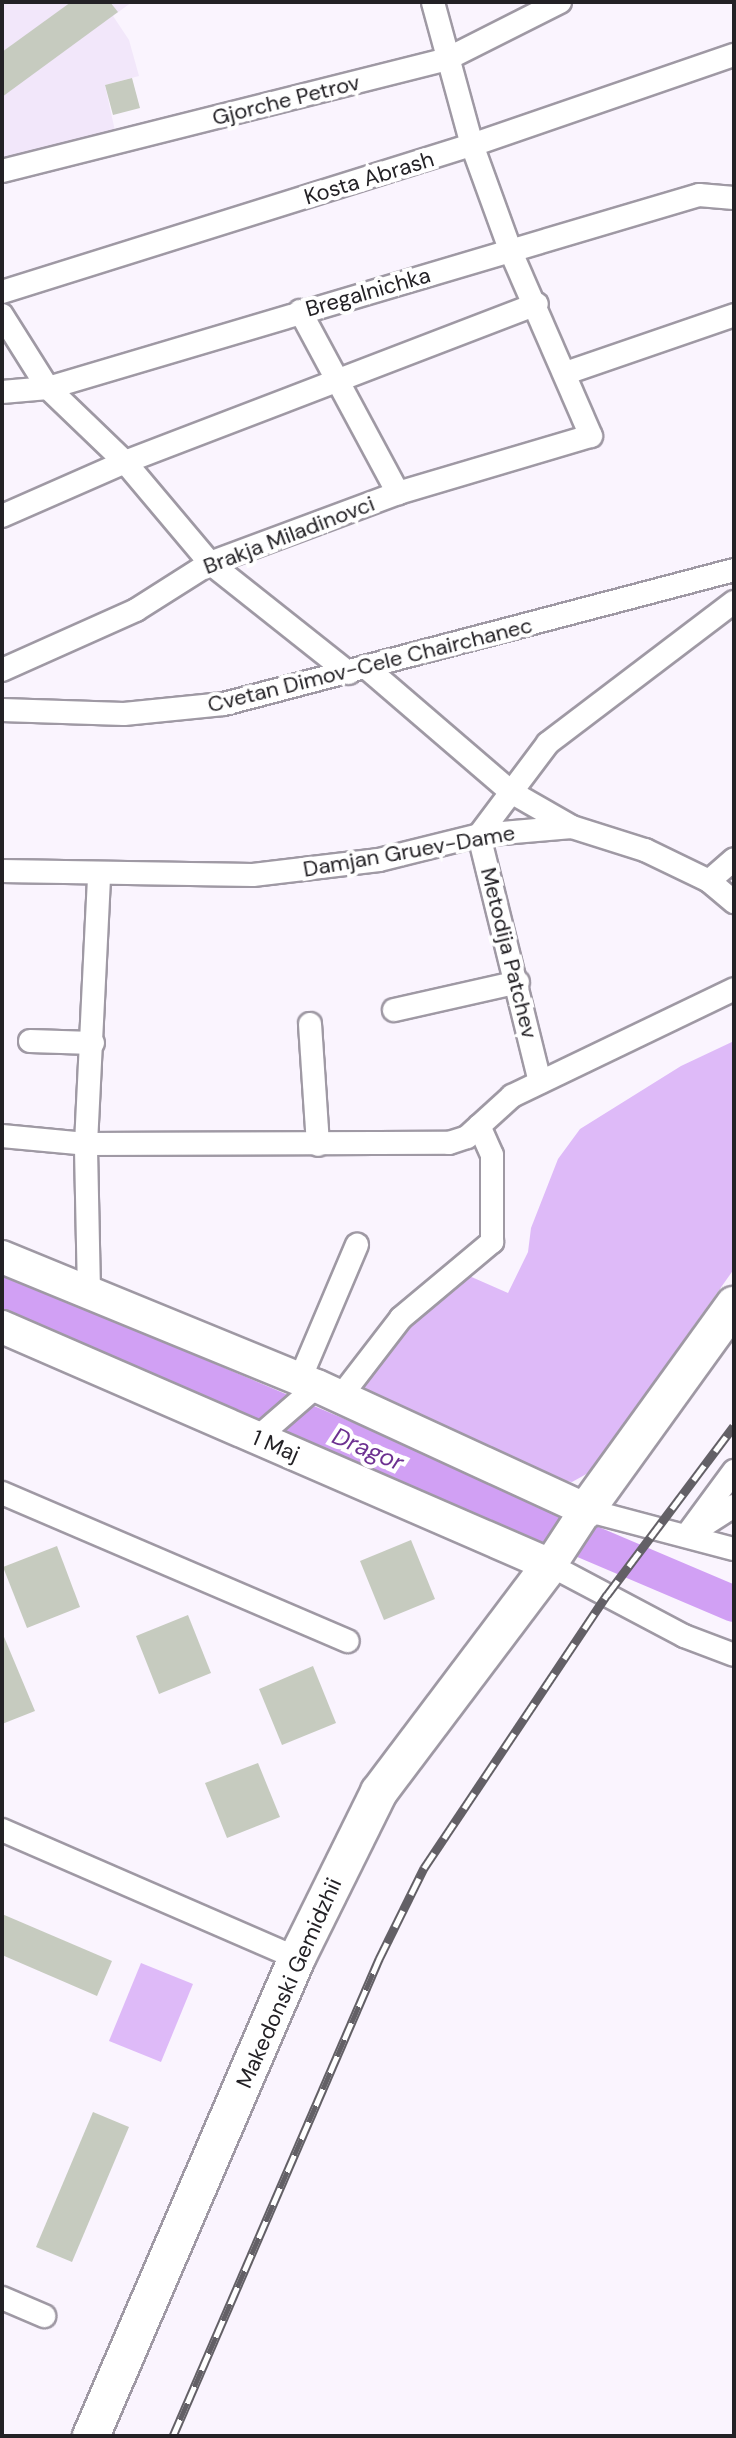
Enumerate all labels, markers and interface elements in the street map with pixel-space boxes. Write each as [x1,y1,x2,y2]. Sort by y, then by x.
street label: Gjorche Petrov [210,69,362,131]
street label: Kosta Abrash [301,146,437,210]
street label: Bregalnichka [303,262,433,322]
street label: Brakja Miladinovci [200,490,378,580]
street label: Cvetan Dimov-Cele Chairchanec [205,612,535,718]
street label: Damjan Gruev-Dame [301,819,517,883]
street label: Metodija Patchev [475,865,543,1041]
water label: Dragor [328,1421,408,1477]
street label: 1 Maj [249,1424,303,1468]
street label: Makedonski Gemidzhii [231,1874,347,2092]

